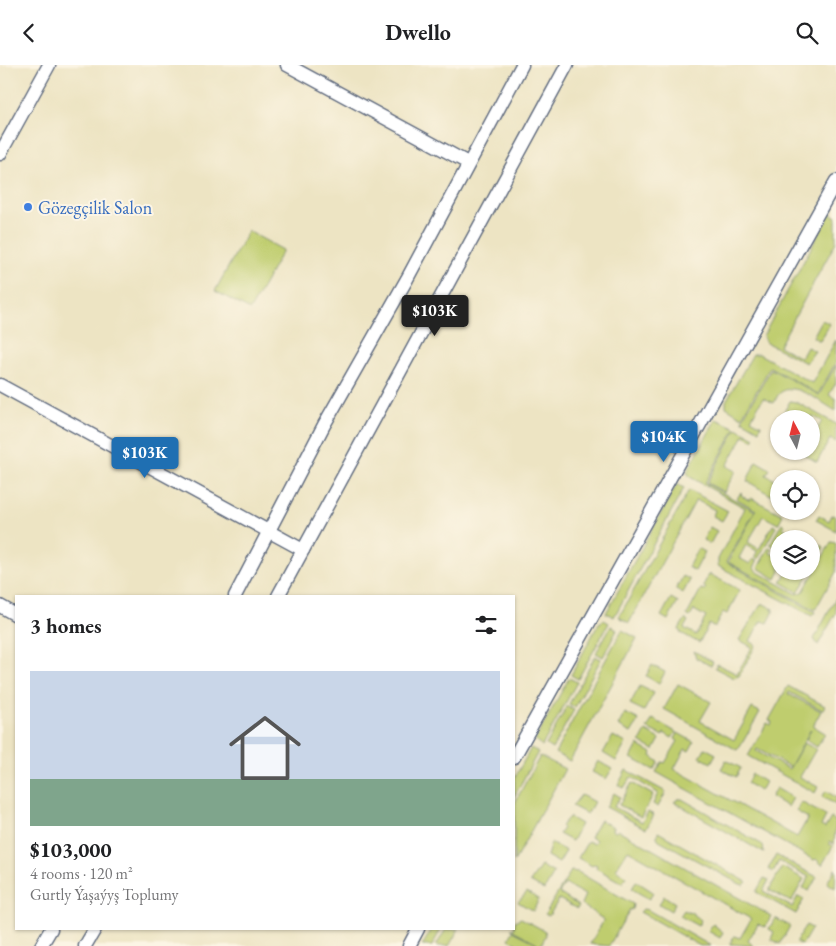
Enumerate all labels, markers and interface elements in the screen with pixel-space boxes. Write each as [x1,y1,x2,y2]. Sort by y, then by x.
text: Dwello [385,18,451,47]
icon: back [15,19,43,47]
icon: search [793,19,821,47]
place label: Gözegçilik Salon [38,196,153,219]
marker: Gözegçilik Salon [22,201,34,213]
pin: $103K [400,295,470,337]
text: $103K [413,300,457,321]
north arrow [770,410,820,460]
map controls [770,410,820,580]
pin: $104K [629,421,699,463]
text: $104K [642,426,686,447]
pin: $103K [110,437,180,479]
text: $103K [123,442,167,463]
button: locate [770,470,820,520]
button: layers [770,530,820,580]
icon: filters [472,611,500,639]
text: 3 homes [30,612,102,639]
icon: home [220,703,310,793]
text: $103,000 [30,836,112,863]
text: 4 rooms · 120 m² [30,863,133,884]
text: Gurtly Ýaşaýyş Toplumy [30,884,178,905]

